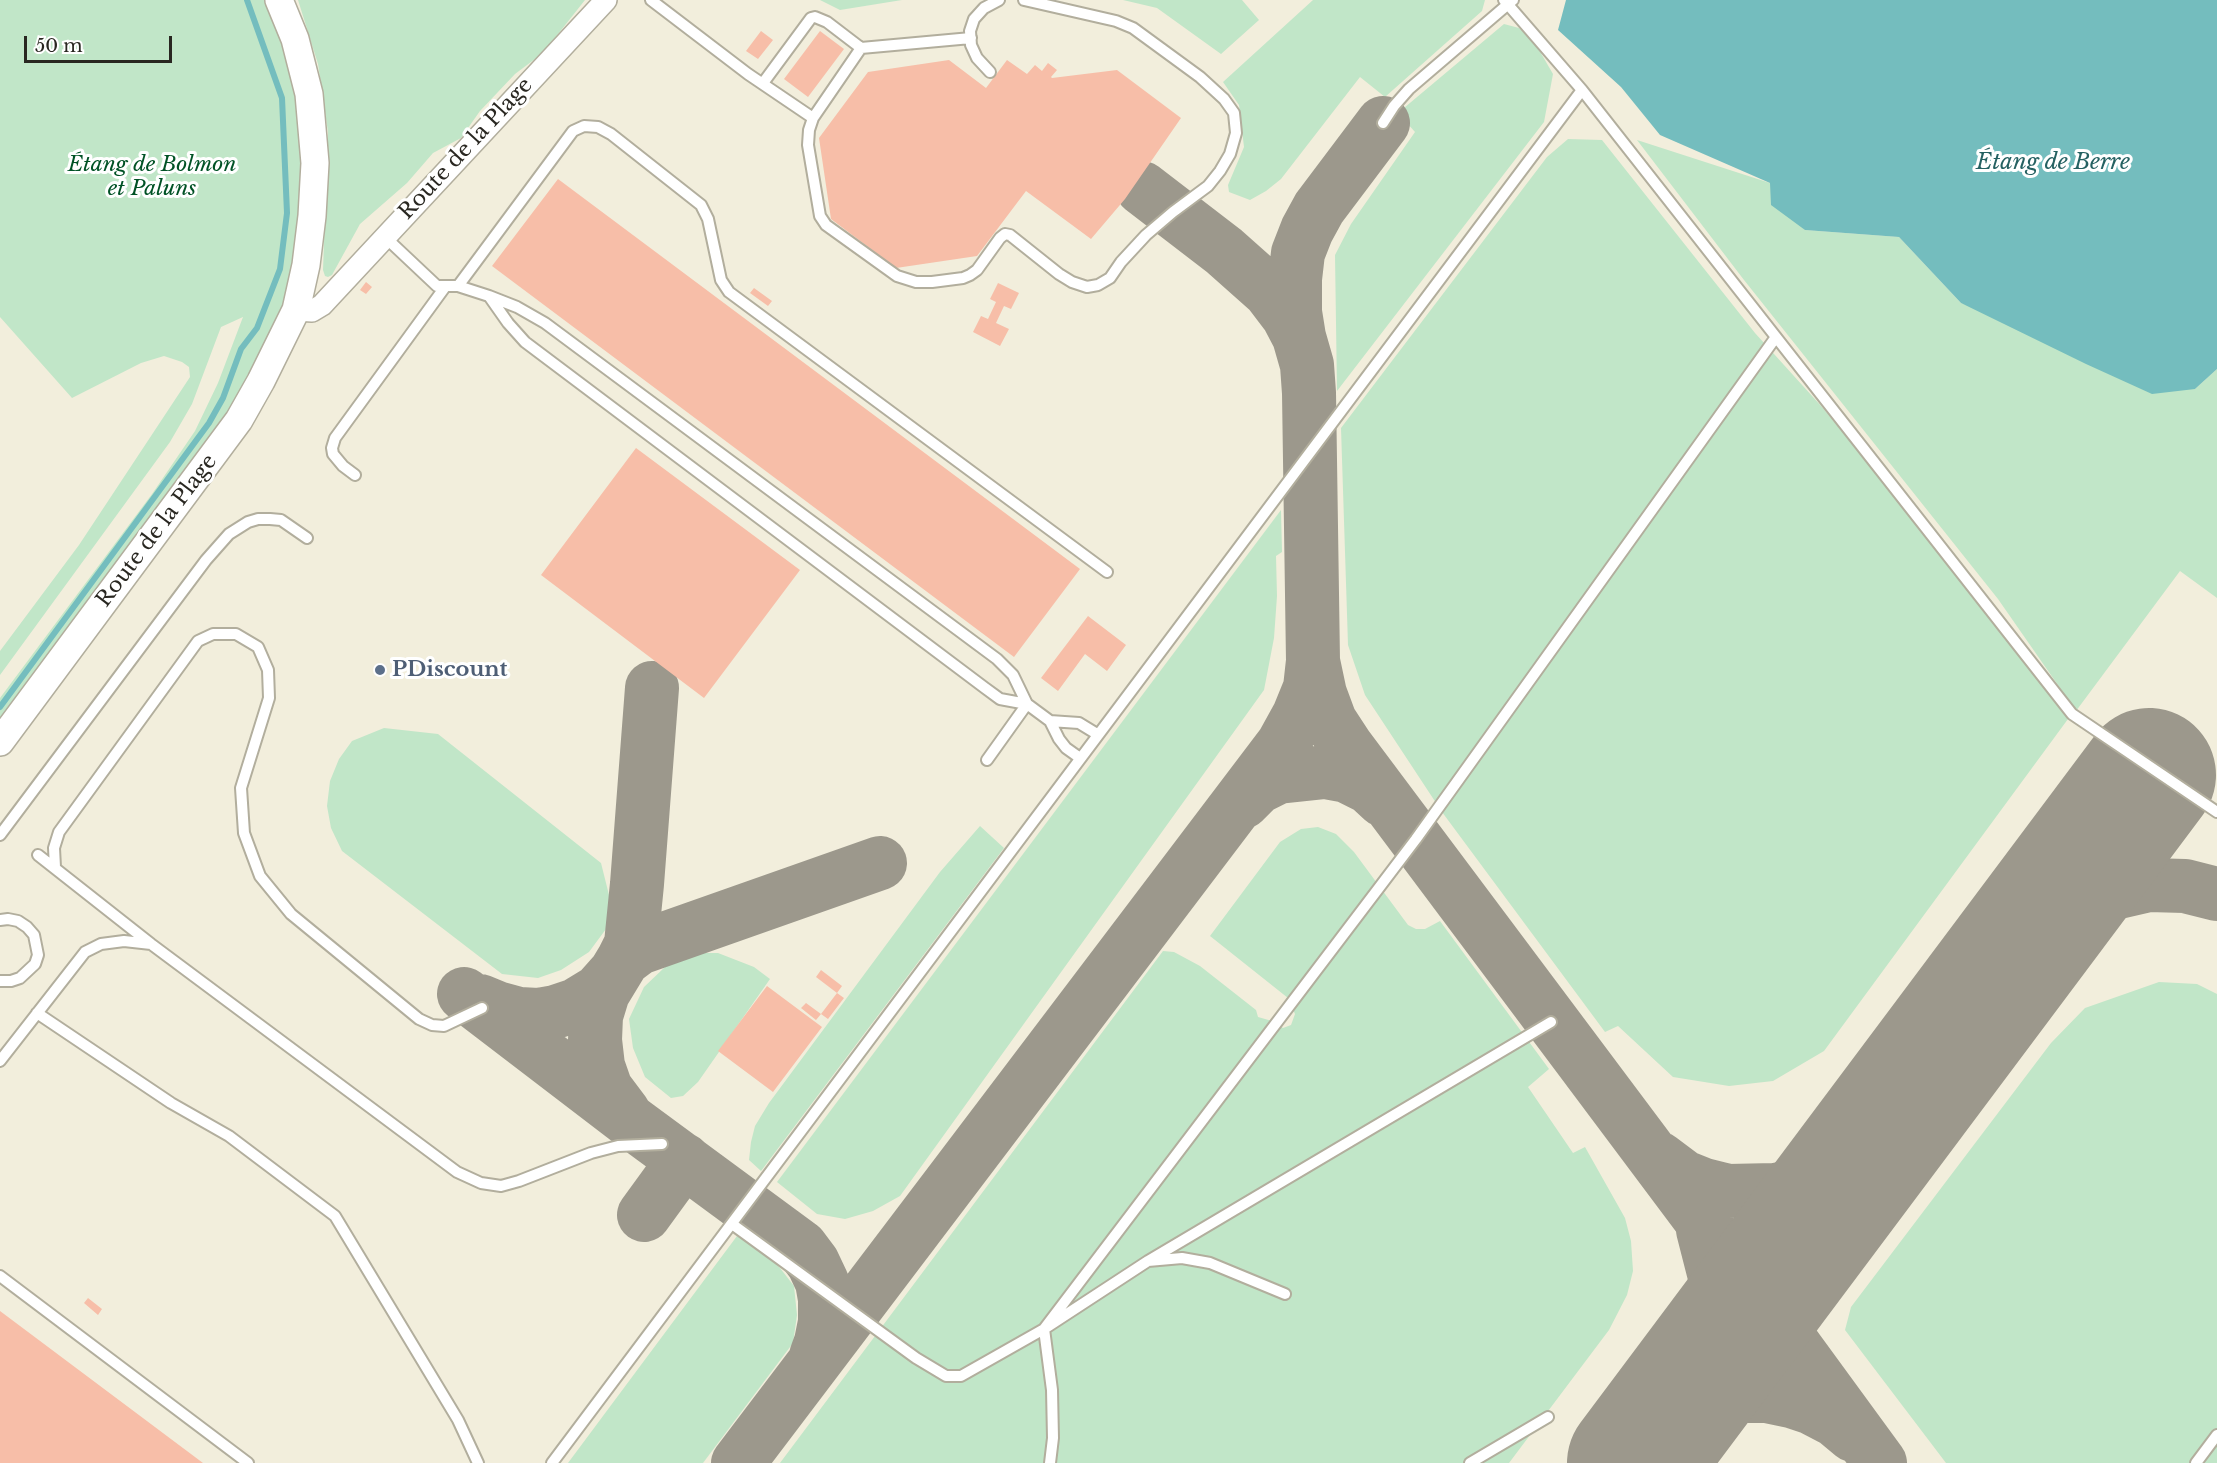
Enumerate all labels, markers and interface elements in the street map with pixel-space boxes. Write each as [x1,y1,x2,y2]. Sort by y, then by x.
scale bar [27,24,176,62]
text: 50 m [35,35,83,57]
street label: Route de la Plage [394,73,538,225]
water label: Étang de Berre [1976,150,2130,176]
park label: Étang de Bolmon et Paluns [68,152,236,202]
street label: Route de la Plage [91,450,223,612]
place label: PDiscount [392,657,508,683]
marker: PDiscount [373,663,387,677]

